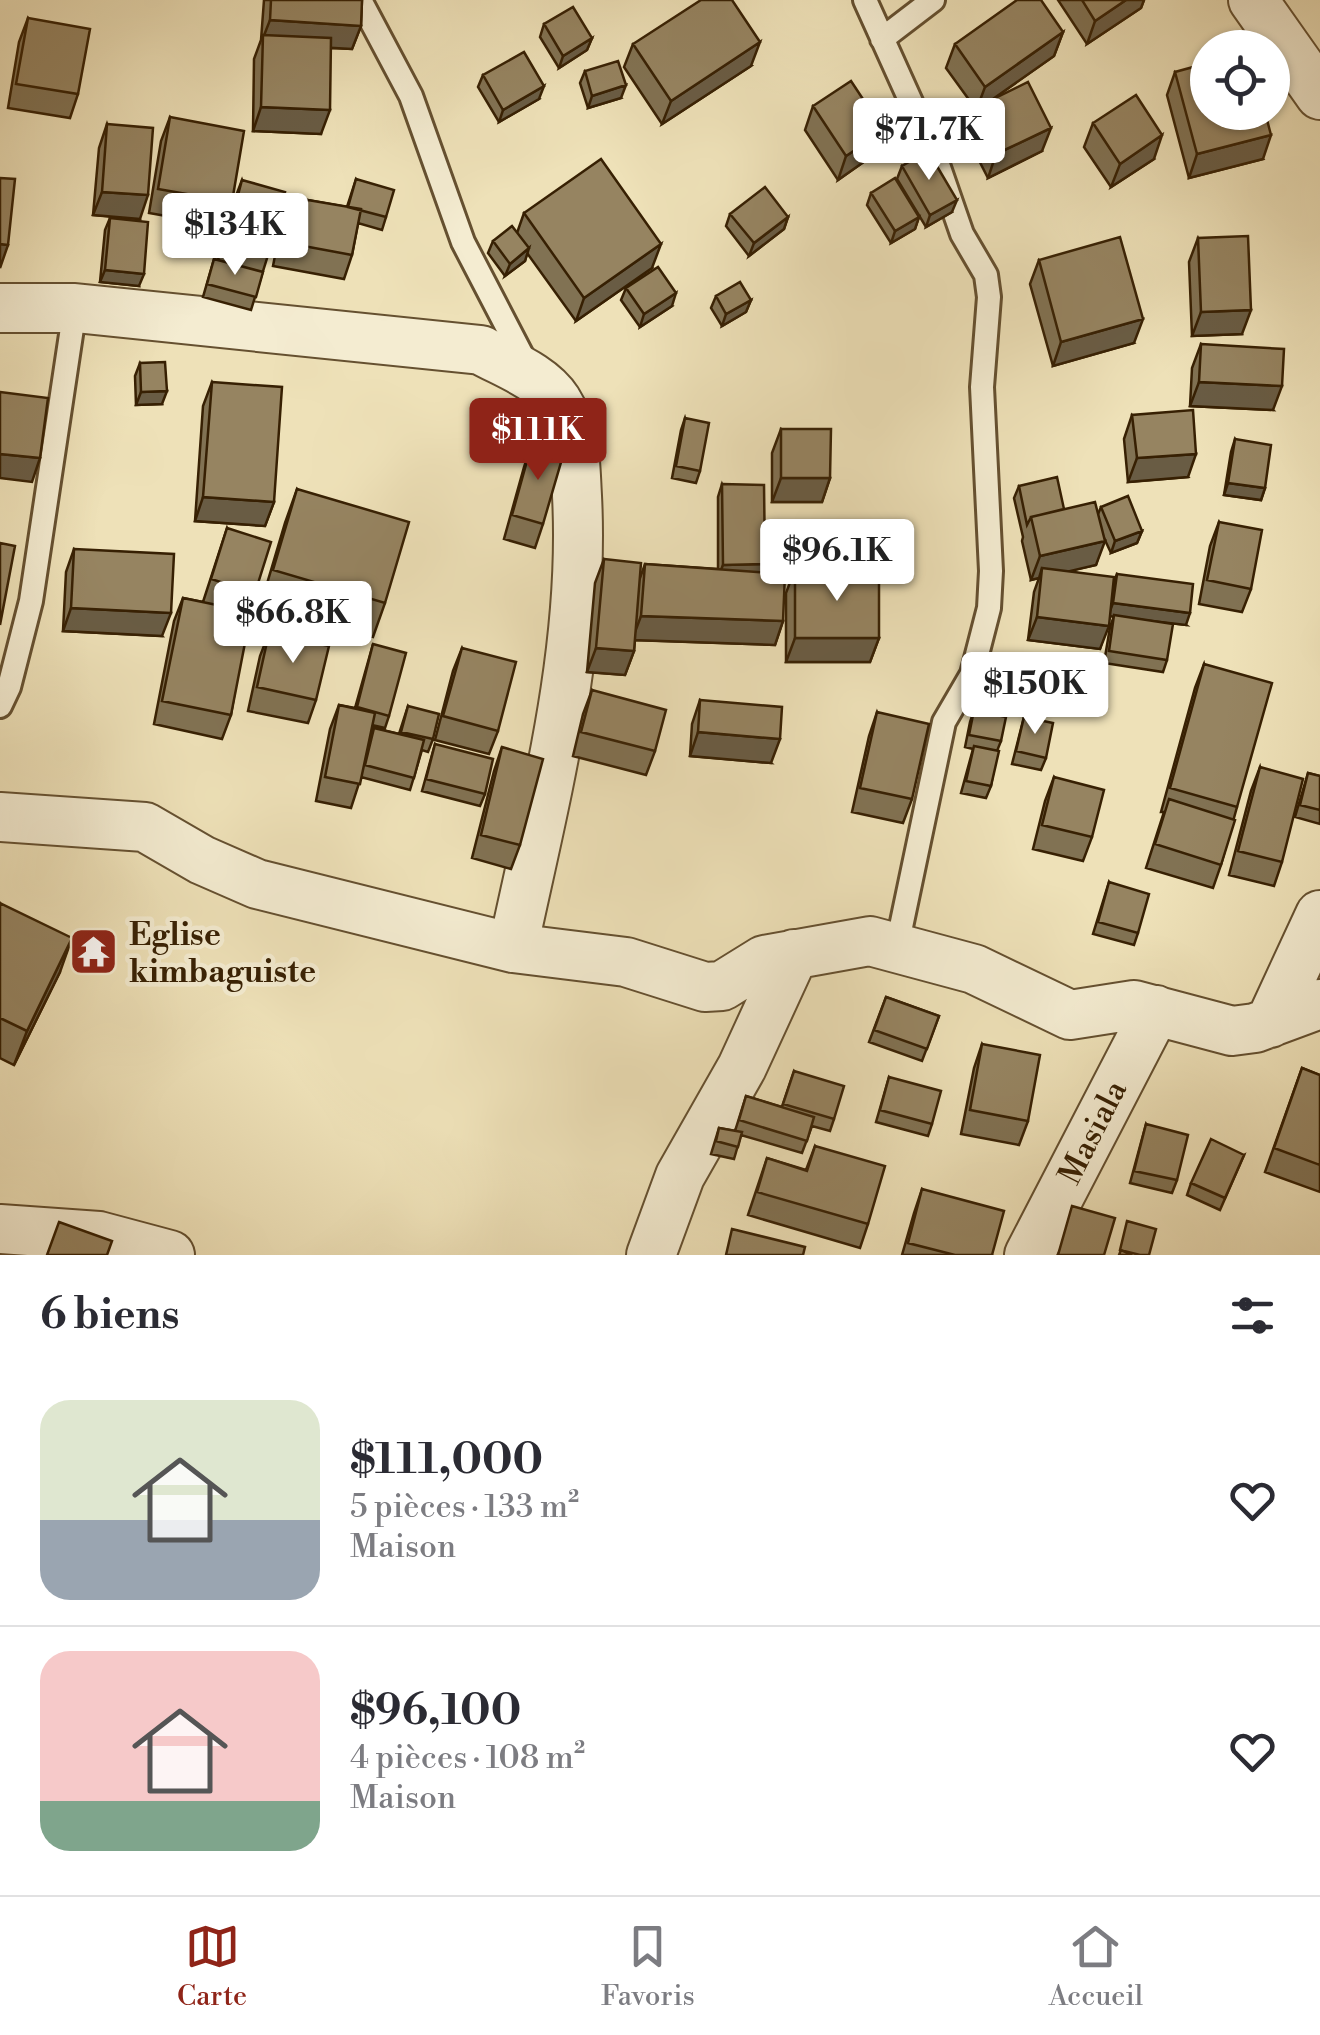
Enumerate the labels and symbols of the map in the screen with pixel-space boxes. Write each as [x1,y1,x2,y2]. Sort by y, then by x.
pin: $71.7K [848,98,1010,183]
pin: $134K [165,193,305,278]
pin: $111K [468,398,608,483]
pin: $96.1K [756,519,918,604]
pin: $66.8K [212,581,374,666]
pin: $150K [965,652,1105,737]
place label: Eglise kimbaguiste [129,915,316,992]
temple icon: Eglise kimbaguiste [68,926,120,978]
street label: Masiala [1050,1073,1136,1191]

